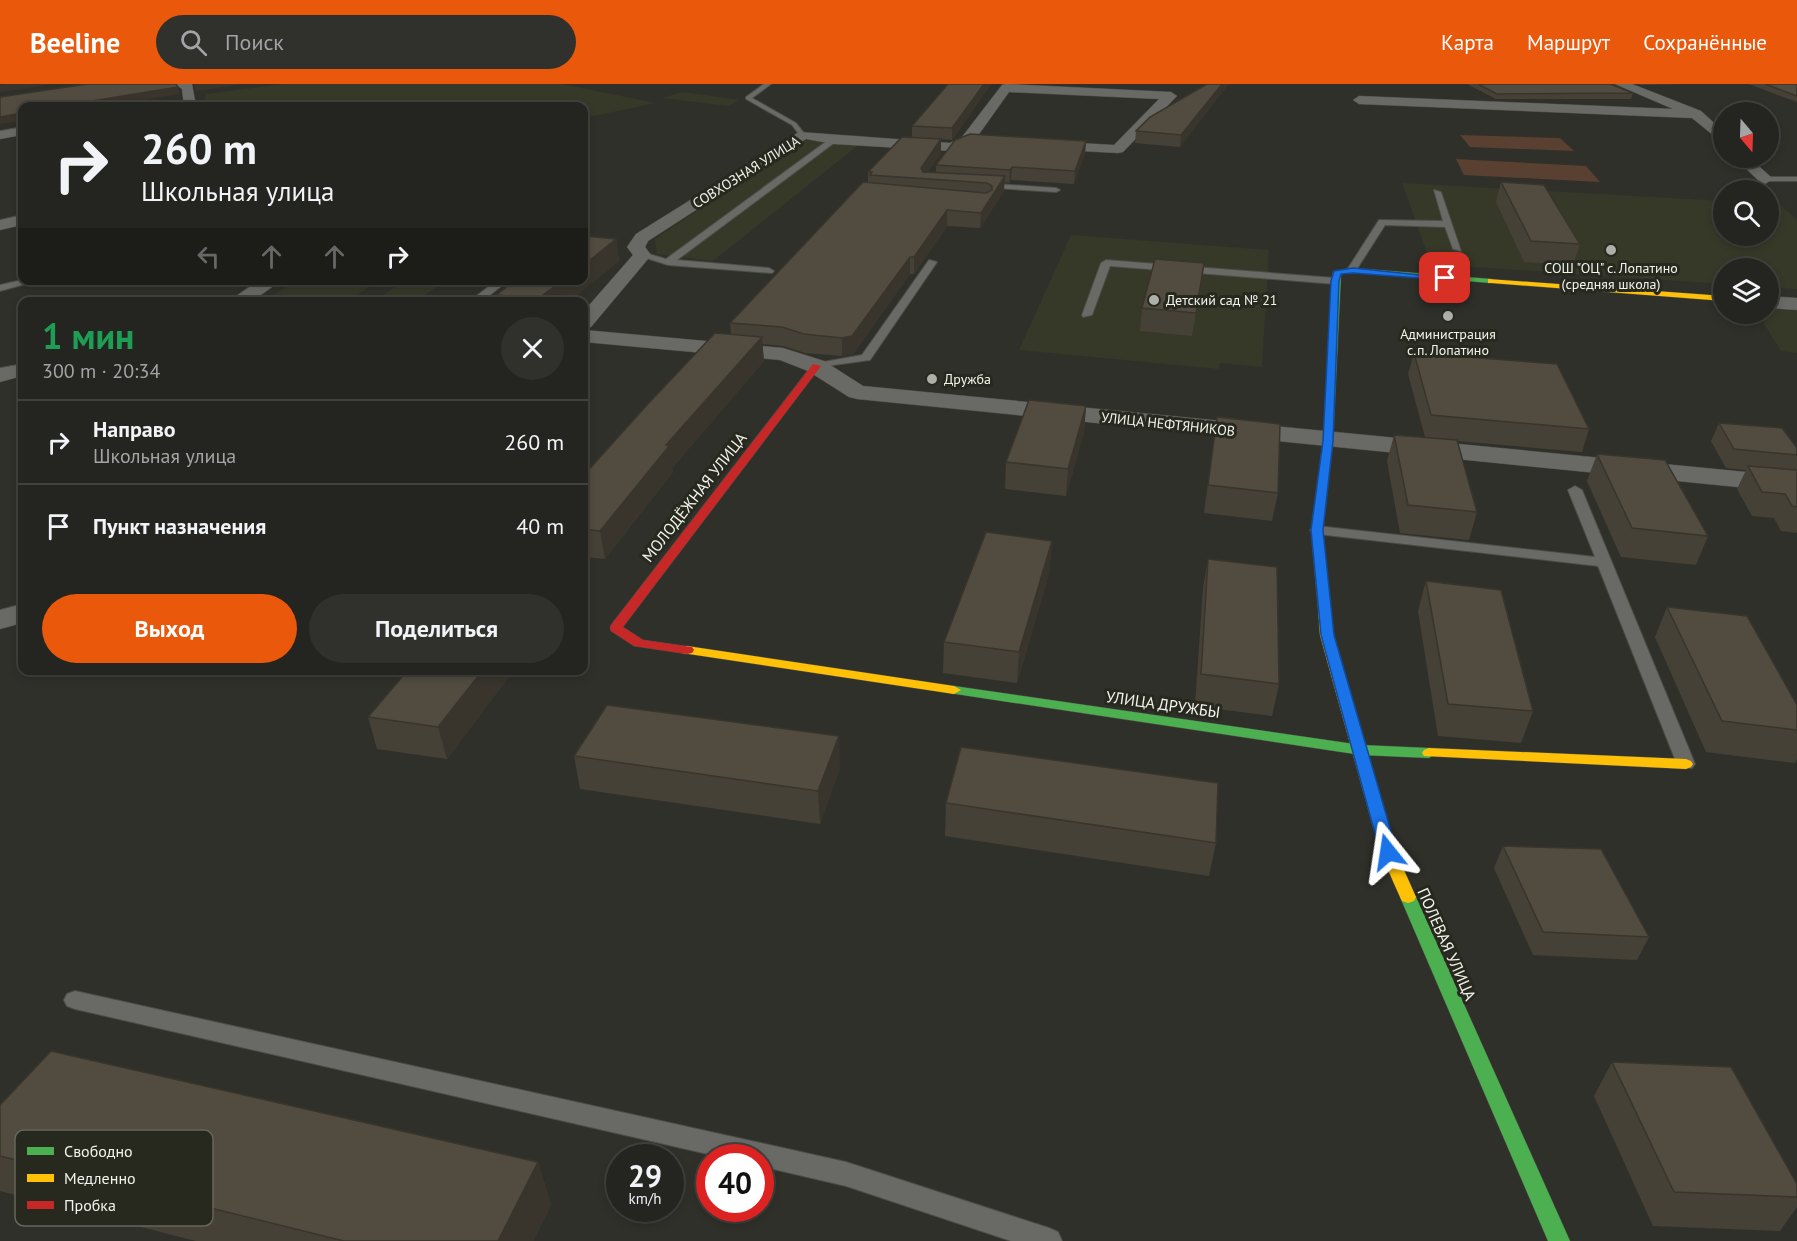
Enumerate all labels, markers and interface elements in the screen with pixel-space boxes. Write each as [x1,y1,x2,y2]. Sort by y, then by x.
search box [156,15,576,69]
text: Beeline [30,24,120,61]
icon: search [177,26,210,59]
text: Поиск [225,28,284,56]
text: Карта [1441,29,1494,56]
text: Маршрут [1527,29,1610,56]
text: Сохранённые [1643,29,1767,56]
north arrow [1713,102,1779,168]
map controls [1713,102,1779,324]
text: 260 m [141,121,257,176]
icon: right [42,126,120,204]
street label: СОВХОЗНАЯ УЛИЦА [689,131,804,212]
text: Школьная улица [141,174,334,208]
button: search [1713,180,1779,246]
icon: left [192,240,225,273]
icon: ahead [255,240,288,273]
icon: ahead [318,240,351,273]
icon: right [381,240,414,273]
marker: СОШ "ОЦ" с. Лопатино (средняя школа) [1604,243,1618,257]
pin [1419,252,1470,303]
button: layers [1713,258,1779,324]
place label: СОШ "ОЦ" с. Лопатино (средняя школа) [1544,259,1678,293]
icon: arrive [1428,261,1461,294]
place label: Детский сад № 21 [1166,291,1277,309]
marker: Детский сад № 21 [1147,293,1161,307]
marker: Администрация с.п. Лопатино [1441,309,1455,323]
text: 1 мин [42,312,134,359]
button: close [501,317,564,380]
place label: Администрация с.п. Лопатино [1400,325,1496,359]
text: 300 m · 20:34 [42,358,160,384]
place label: Дружба [944,370,991,388]
marker: Дружба [925,372,939,386]
street label: УЛИЦА НЕФТЯНИКОВ [1100,408,1236,440]
text: Направо [93,415,176,443]
icon: right [42,426,75,459]
text: 260 m [504,428,564,456]
street label: МОЛОДЁЖНАЯ УЛИЦА [637,428,751,566]
text: Школьная улица [93,443,236,469]
icon: arrive [42,510,75,543]
text: Пункт назначения [93,512,266,540]
text: 40 m [516,512,564,540]
button: Выход [42,594,297,663]
button: Поделиться [309,594,564,663]
street label: УЛИЦА ДРУЖБЫ [1105,686,1221,722]
position arrow [1356,820,1420,884]
street label: ПОЛЕВАЯ УЛИЦА [1413,885,1481,1004]
legend [15,1130,213,1226]
text: Свободно [64,1141,133,1161]
speed limit sign: 40 [696,1144,774,1222]
text: 29 [628,1156,662,1195]
text: Медленно [64,1168,136,1188]
text: km/h [629,1189,661,1208]
text: Пробка [64,1195,116,1215]

